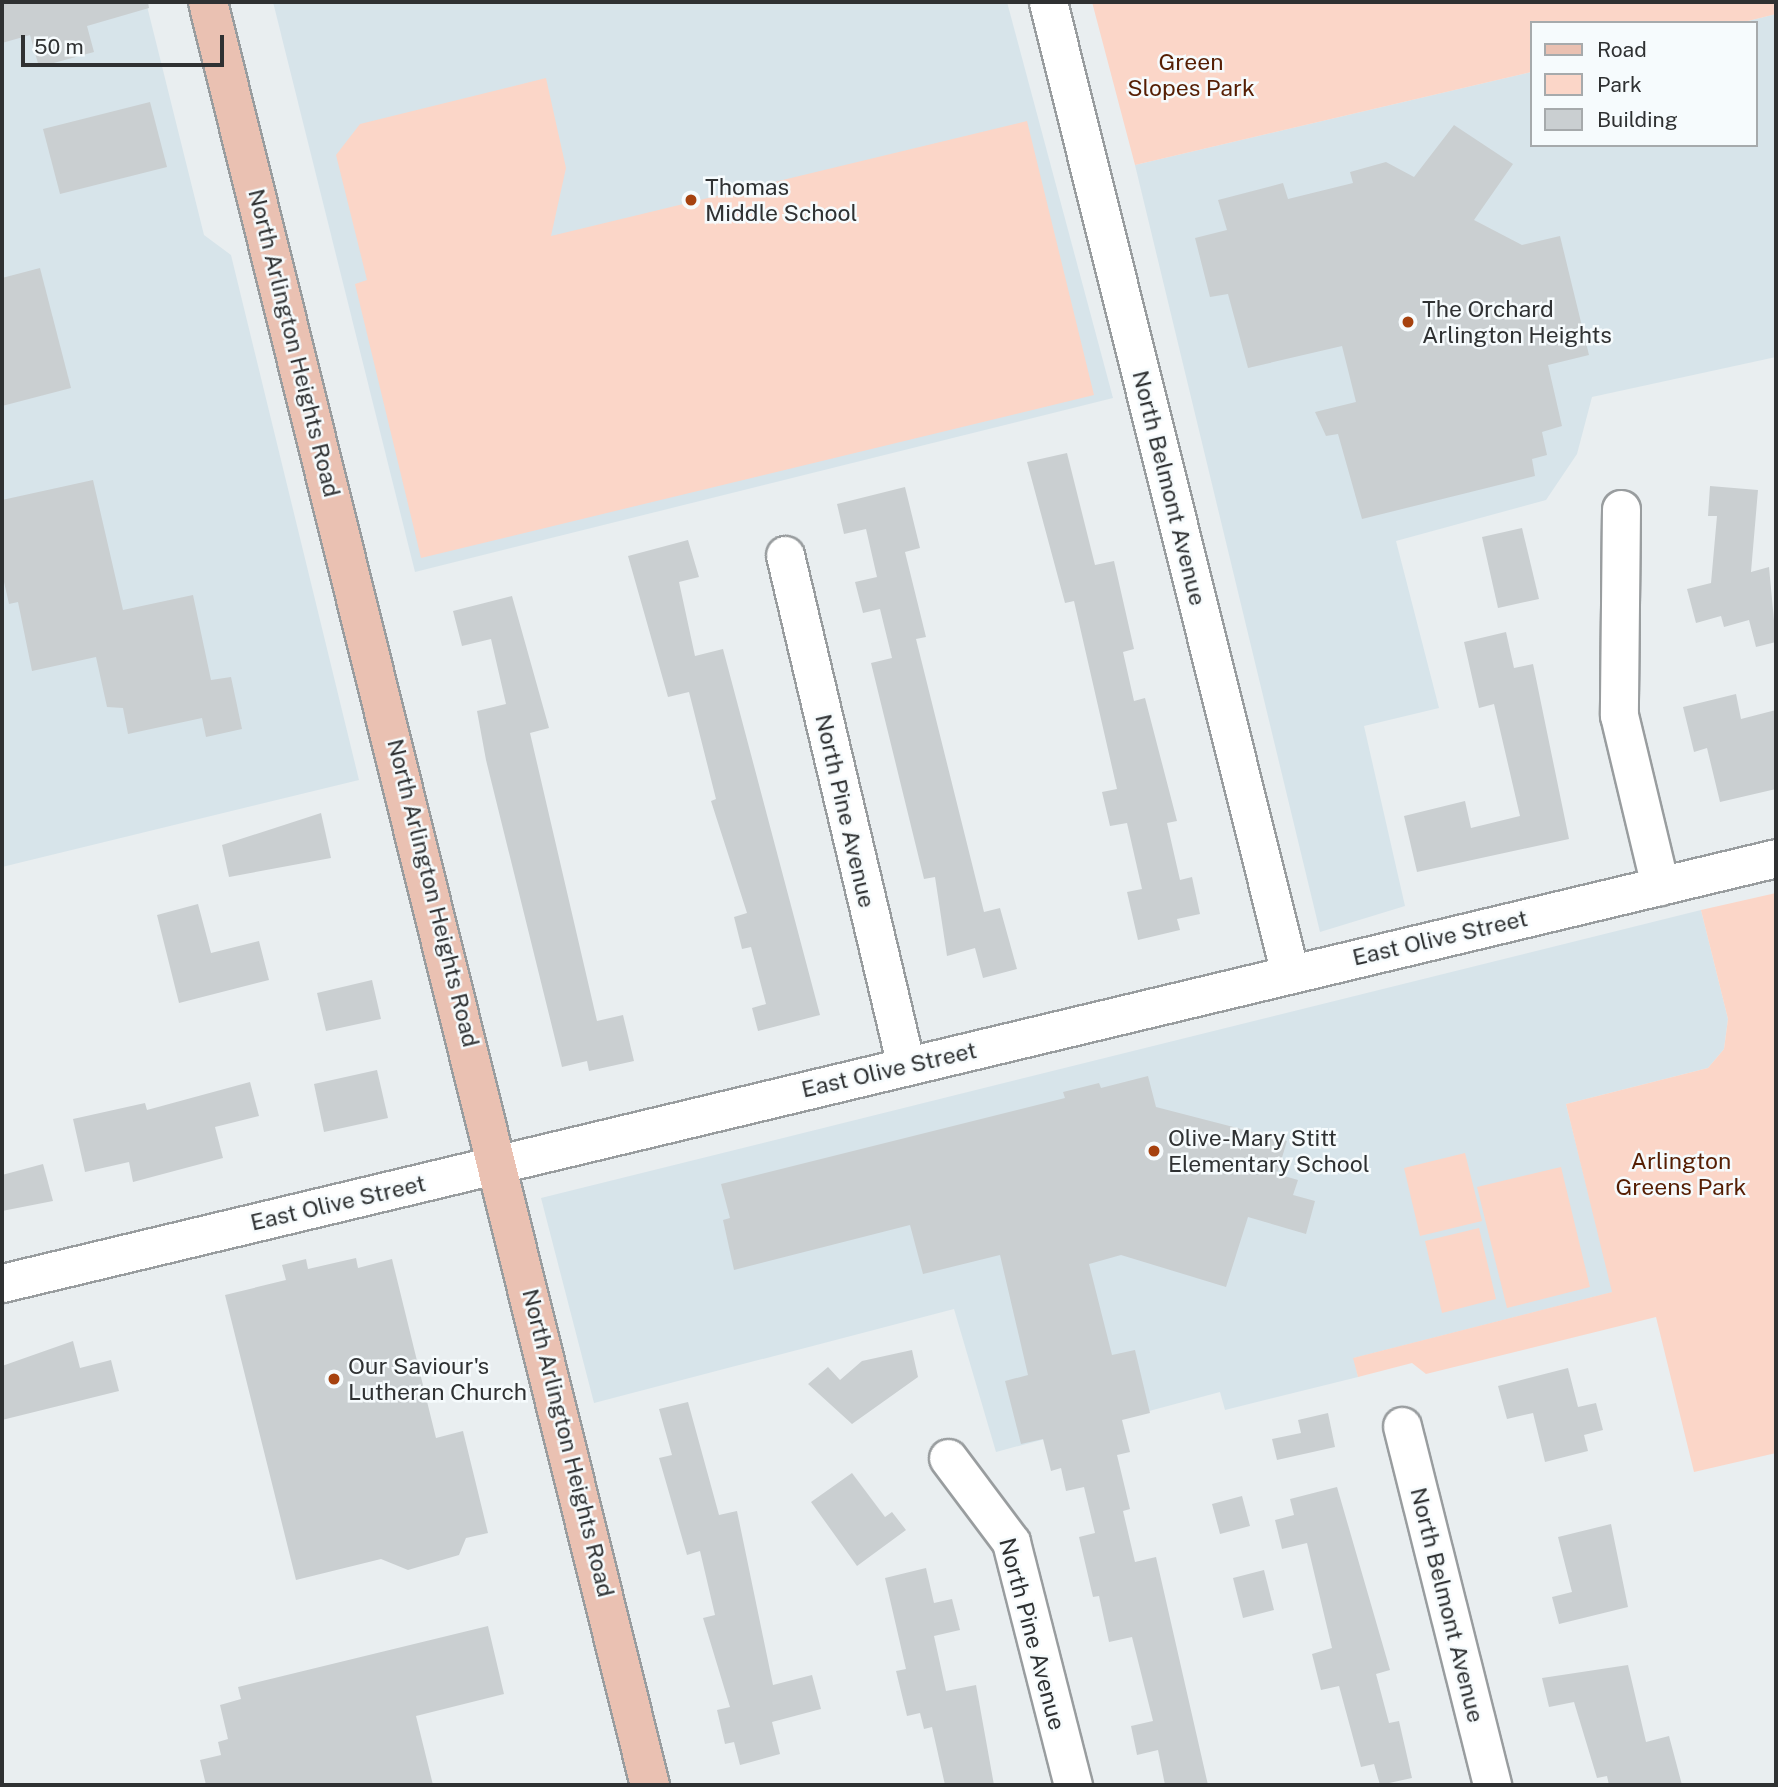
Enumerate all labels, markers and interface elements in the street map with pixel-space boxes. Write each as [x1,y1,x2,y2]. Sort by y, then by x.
scale bar [24,21,228,65]
legend [1530,21,1757,147]
text: 50 m [34,34,84,59]
text: Road [1597,37,1647,62]
park label: Green Slopes Park [1127,48,1255,102]
text: Park [1597,72,1642,97]
text: Building [1597,107,1678,132]
place label: Thomas Middle School [705,173,858,227]
street label: North Arlington Heights Road [242,186,346,500]
marker: Thomas Middle School [683,192,699,208]
place label: The Orchard Arlington Heights [1422,295,1612,349]
marker: The Orchard Arlington Heights [1400,314,1416,330]
street label: North Belmont Avenue [1126,368,1212,608]
street label: North Pine Avenue [809,711,881,911]
street label: North Arlington Heights Road [381,736,485,1050]
street label: East Olive Street [1350,904,1530,972]
street label: East Olive Street [799,1036,979,1104]
place label: Olive-Mary Stitt Elementary School [1168,1124,1370,1178]
marker: Olive-Mary Stitt Elementary School [1146,1143,1162,1159]
park label: Arlington Greens Park [1615,1147,1747,1201]
street label: East Olive Street [248,1169,428,1237]
street label: North Arlington Heights Road [516,1286,620,1600]
place label: Our Saviour's Lutheran Church [348,1352,527,1406]
marker: Our Saviour's Lutheran Church [326,1371,342,1387]
street label: North Belmont Avenue [1404,1485,1490,1725]
street label: North Pine Avenue [993,1535,1071,1733]

